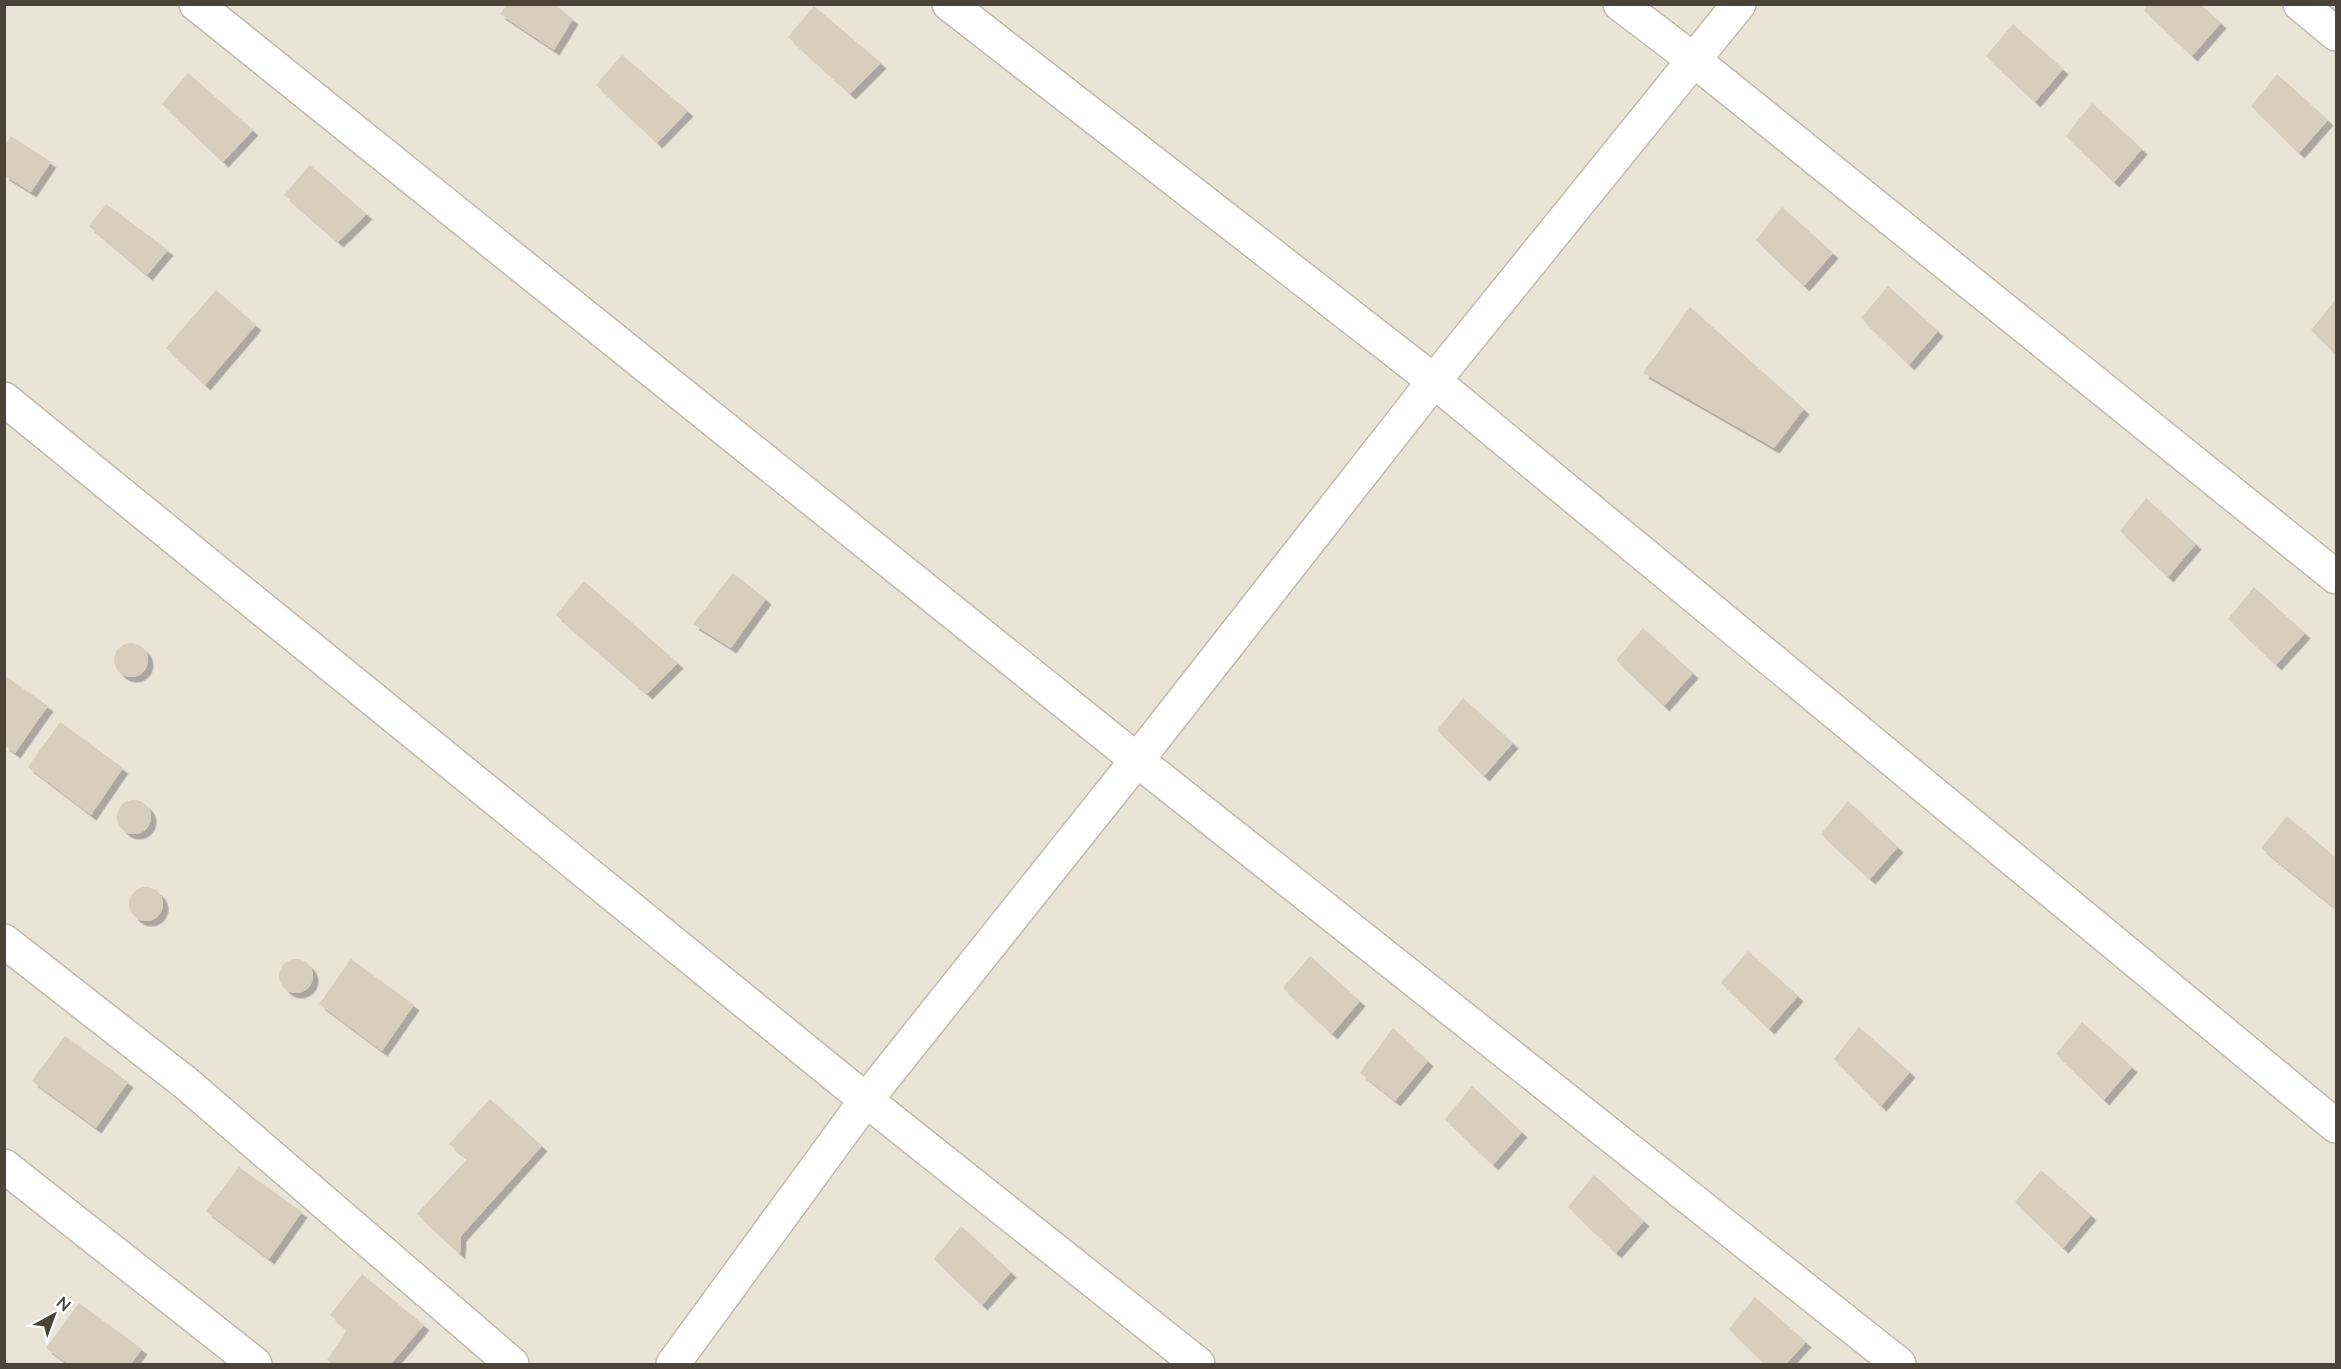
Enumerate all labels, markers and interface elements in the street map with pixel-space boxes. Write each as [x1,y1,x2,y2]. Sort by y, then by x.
north arrow [24,1285,84,1345]
text: N [53,1292,75,1315]

